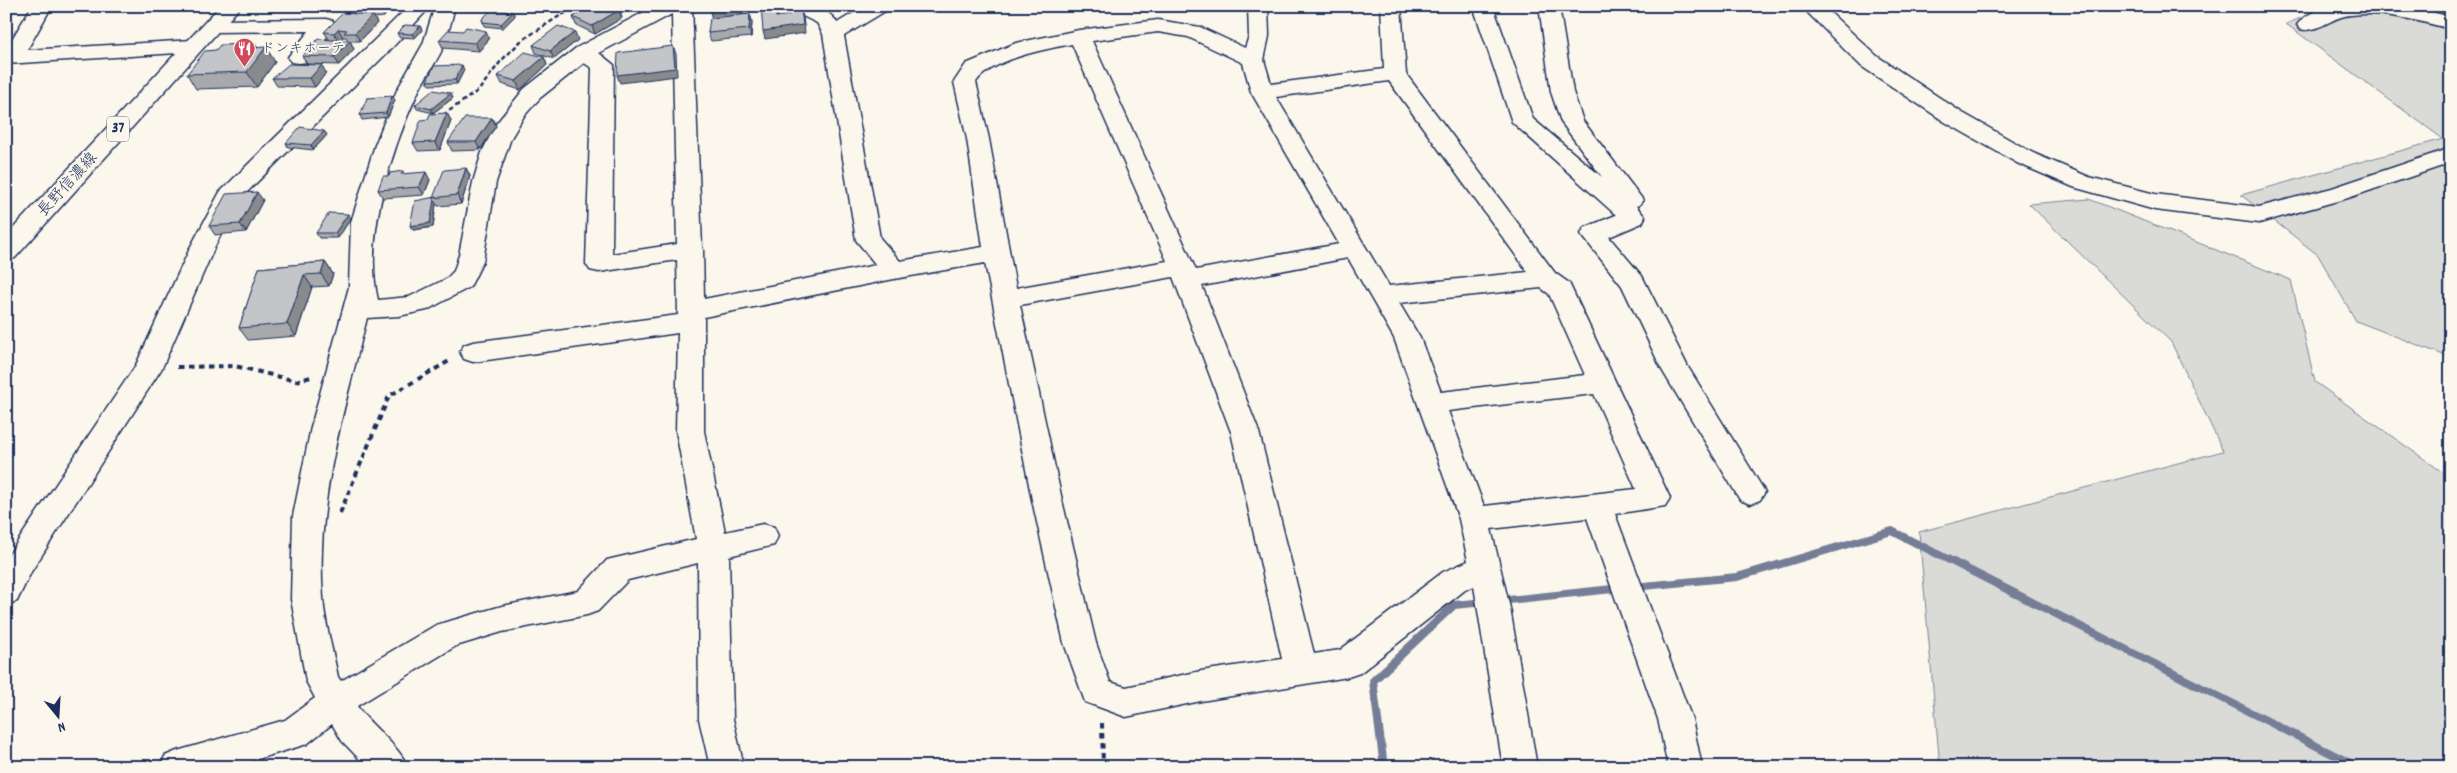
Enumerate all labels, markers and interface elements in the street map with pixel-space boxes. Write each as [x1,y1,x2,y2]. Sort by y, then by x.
restaurant icon: ドンキホーテ [233,37,257,68]
place label: ドンキホーテ [261,39,345,59]
road number: 37 [107,116,129,142]
street label: 長野信濃線 [33,148,103,222]
north arrow [32,690,82,740]
text: N [55,716,68,737]

